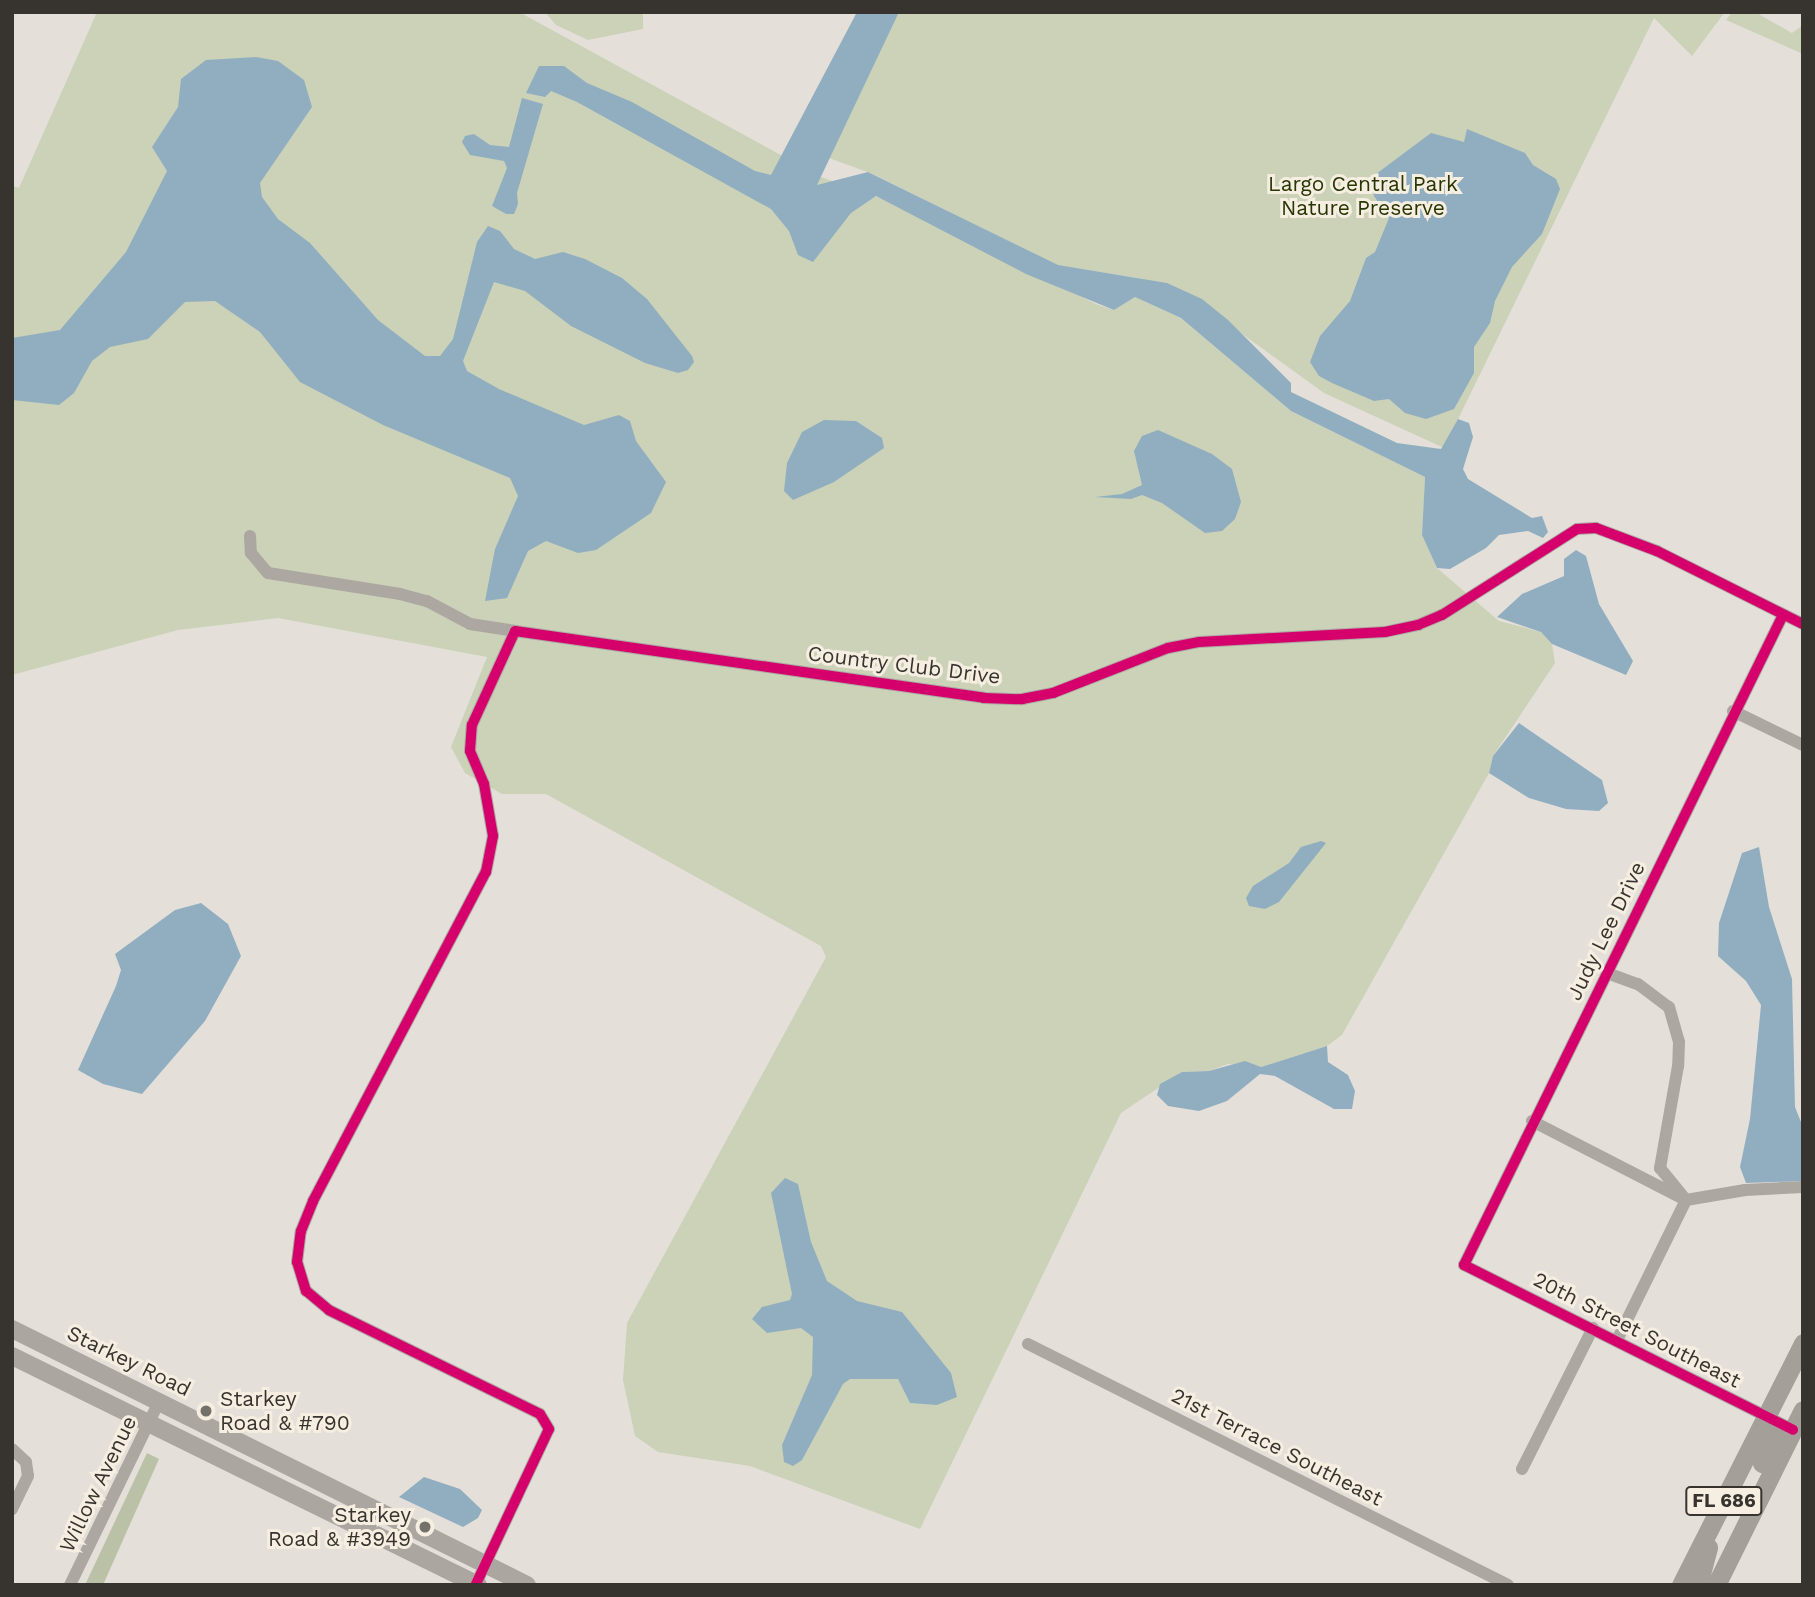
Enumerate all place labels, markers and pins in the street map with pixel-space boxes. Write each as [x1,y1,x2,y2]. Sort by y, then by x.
place label: Starkey Road & #790 [220,1386,350,1436]
marker: Starkey Road & #790 [198,1403,214,1419]
place label: Starkey Road & #3949 [268,1502,411,1552]
marker: Starkey Road & #3949 [417,1519,433,1535]

